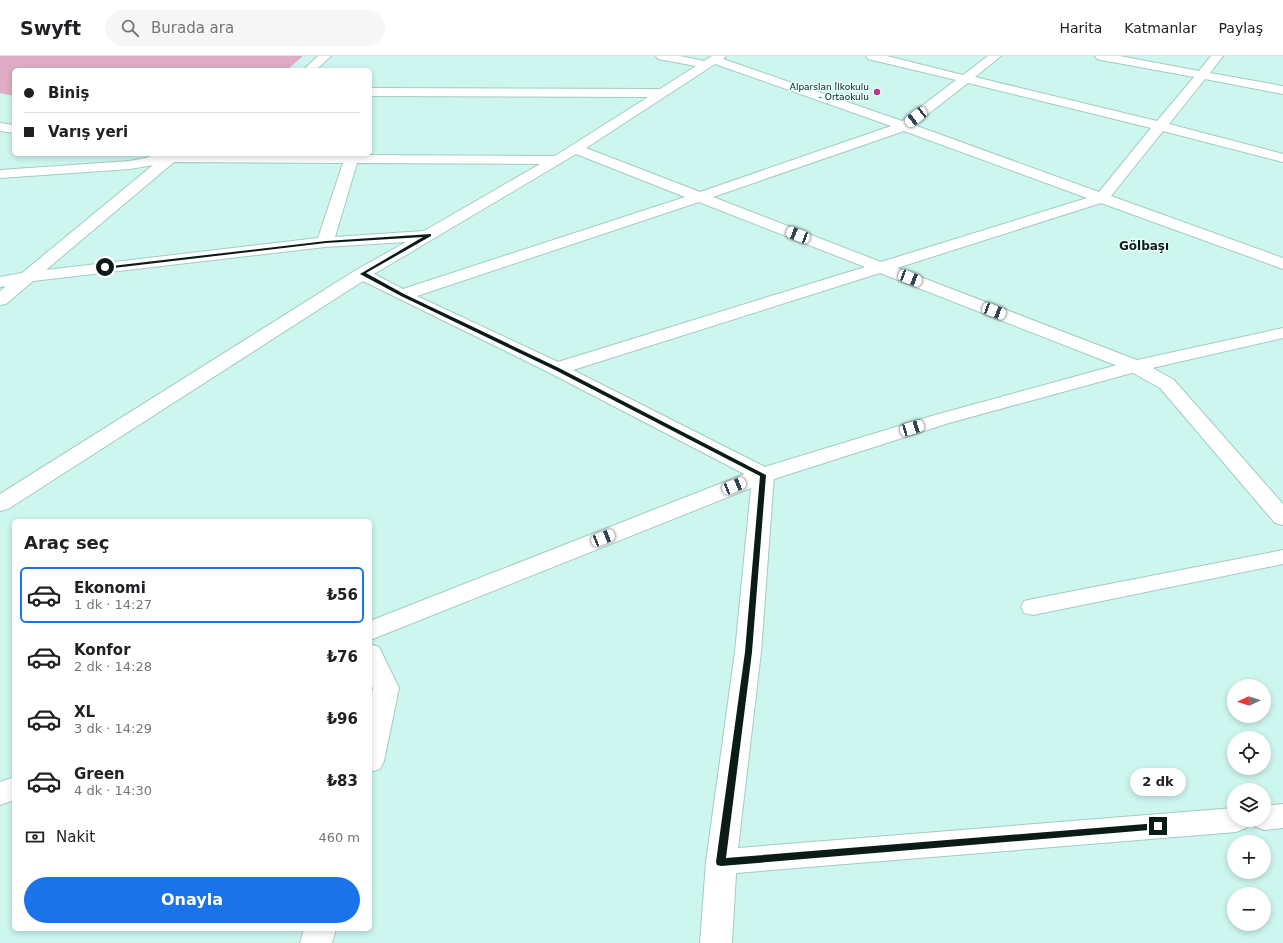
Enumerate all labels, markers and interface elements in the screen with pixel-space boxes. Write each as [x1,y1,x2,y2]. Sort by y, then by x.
search box [105,10,385,46]
text: Swyft [20,17,81,39]
icon: search [119,17,141,39]
text: Burada ara [151,19,234,37]
text: Harita [1059,20,1102,36]
text: Katmanlar [1124,20,1197,36]
text: Paylaş [1219,20,1263,36]
place label: Alparslan İlkokulu - Ortaokulu [790,82,869,102]
text: Biniş [48,84,89,102]
marker: Alparslan İlkokulu - Ortaokulu [872,87,882,97]
car [903,105,929,129]
text: Varış yeri [48,123,128,141]
car [785,225,811,245]
district label: Gölbaşı [1119,239,1169,253]
route start [96,258,114,276]
car [897,268,923,288]
car [981,301,1007,321]
car [899,419,925,437]
car [721,476,747,496]
car [590,528,616,548]
text: Araç seç [24,532,109,553]
icon: car [26,577,62,613]
text: Ekonomi [74,579,146,597]
text: ₺56 [327,586,358,604]
text: 1 dk · 14:27 [74,597,152,612]
icon: car [26,639,62,675]
text: Konfor [74,641,131,659]
text: ₺76 [327,648,358,666]
text: 2 dk · 14:28 [74,659,152,674]
north arrow [1227,679,1271,723]
map controls [1227,679,1271,931]
icon: car [26,701,62,737]
text: XL [74,703,95,721]
text: ₺96 [327,710,358,728]
text: 3 dk · 14:29 [74,721,152,736]
button: locate [1227,731,1271,775]
icon: car [26,763,62,799]
text: Green [74,765,125,783]
callout: 2 dk [1130,768,1186,796]
text: ₺83 [327,772,358,790]
text: 2 dk [1142,774,1174,789]
text: 4 dk · 14:30 [74,783,152,798]
button: layers [1227,783,1271,827]
route end [1149,817,1167,835]
icon: cash [24,826,46,848]
text: Nakit [56,828,95,846]
text: 460 m [318,830,360,845]
button: + [1227,835,1271,879]
button: Onayla [24,877,360,923]
button: − [1227,887,1271,931]

